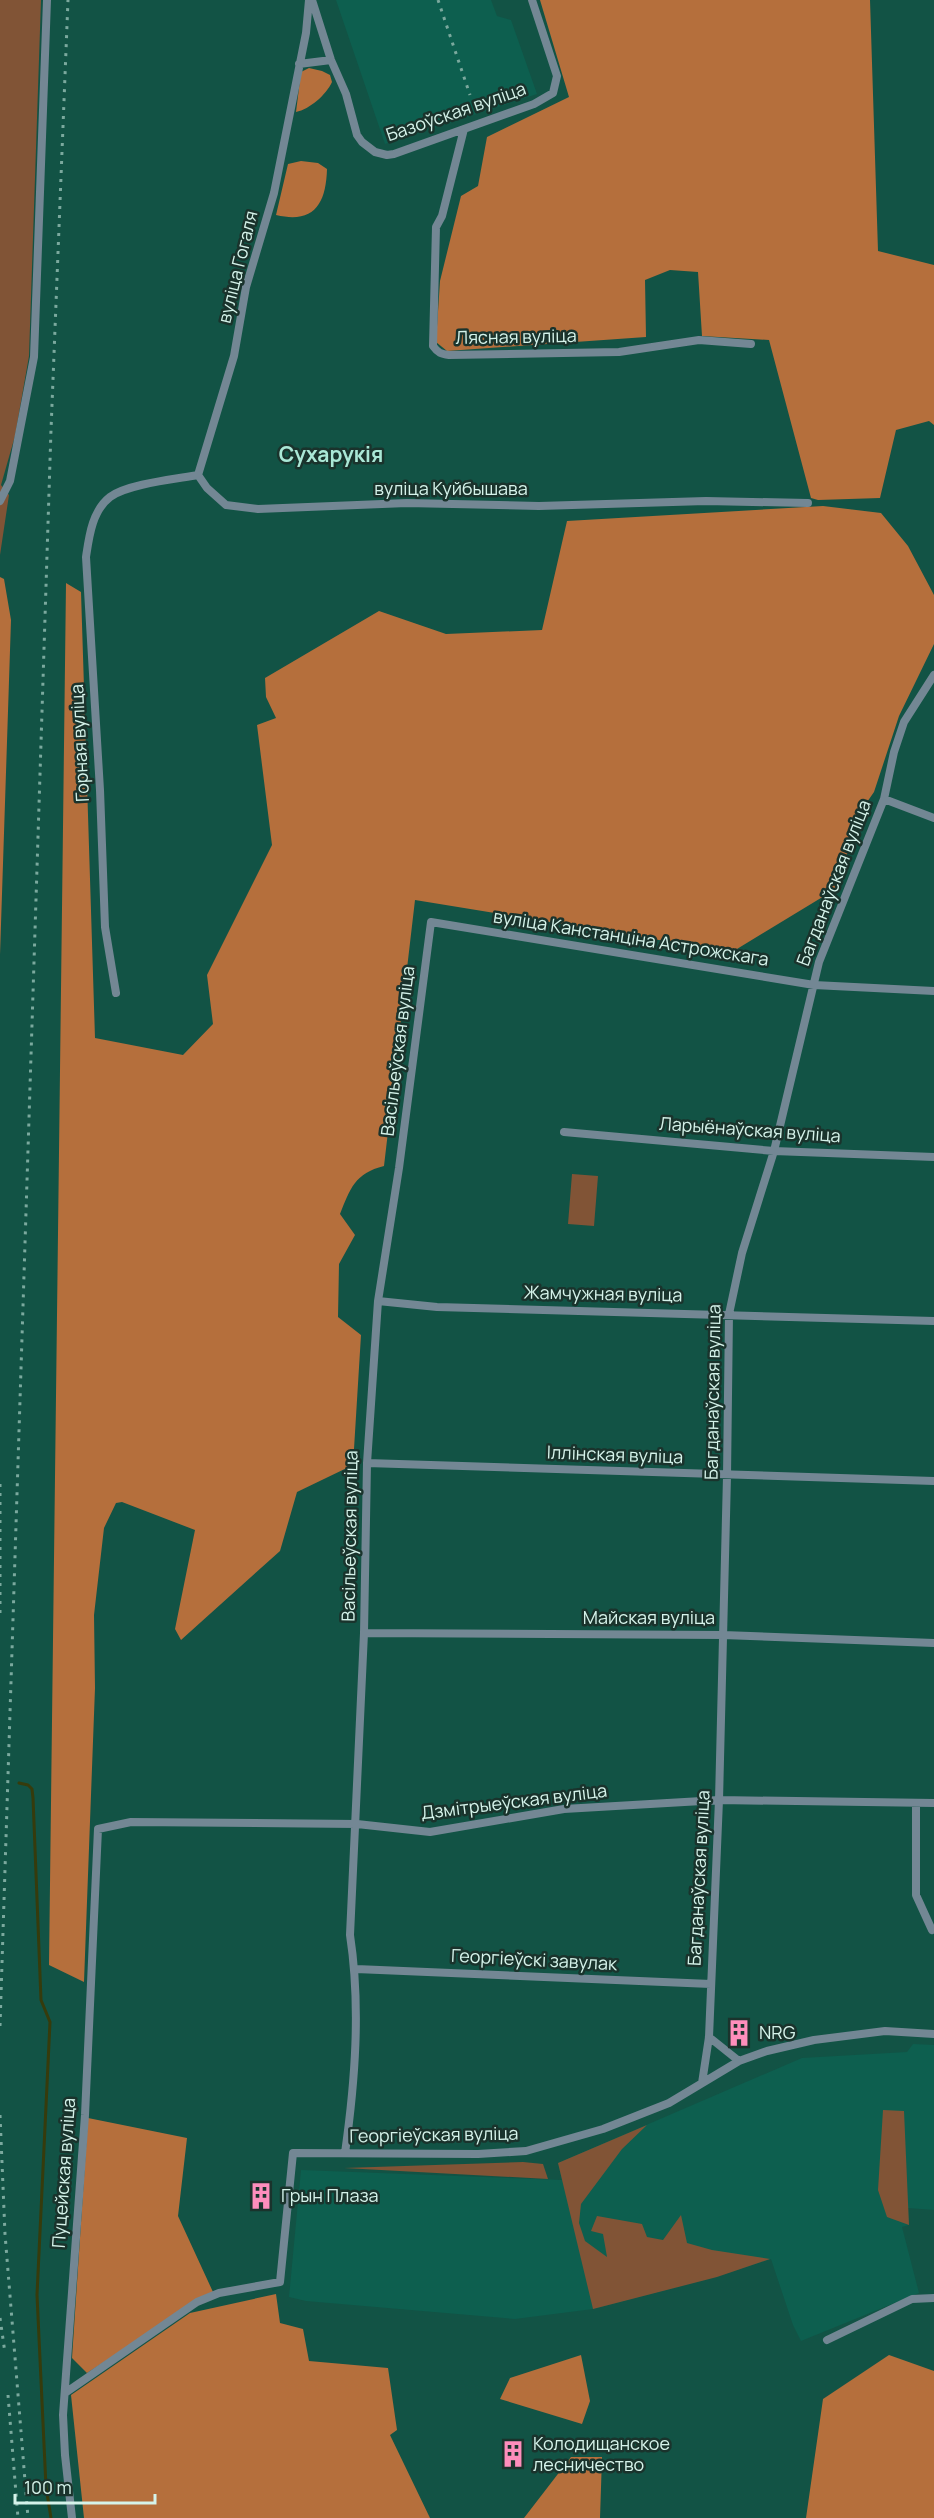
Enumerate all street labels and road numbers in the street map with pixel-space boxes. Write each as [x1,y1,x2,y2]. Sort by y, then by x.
street label: Базоўская вуліца [383,76,529,146]
street label: вуліца Гогаля [211,208,263,326]
street label: Лясная вуліца [455,323,577,349]
street label: вуліца Куйбышава [374,476,528,500]
street label: Горная вуліца [64,683,94,803]
street label: Багданаўская вуліца [790,796,876,969]
street label: вуліца Канстанціна Астрожскага [492,903,771,971]
street label: Васільеўская вуліца [375,964,419,1137]
street label: Ларыёнаўская вуліца [658,1111,842,1147]
street label: Жамчужная вуліца [523,1280,683,1306]
street label: Багданаўская вуліца [698,1304,726,1480]
street label: Іллінская вуліца [546,1440,684,1468]
street label: Васільеўская вуліца [336,1450,362,1622]
street label: Майская вуліца [583,1605,715,1629]
street label: Дзмітрыеўская вуліца [419,1778,608,1824]
street label: Багданаўская вуліца [681,1789,715,1966]
street label: Георгіеўскі завулак [451,1943,619,1975]
street label: Пуцейская вуліца [46,2097,80,2249]
street label: Георгіеўская вуліца [349,2121,519,2147]

